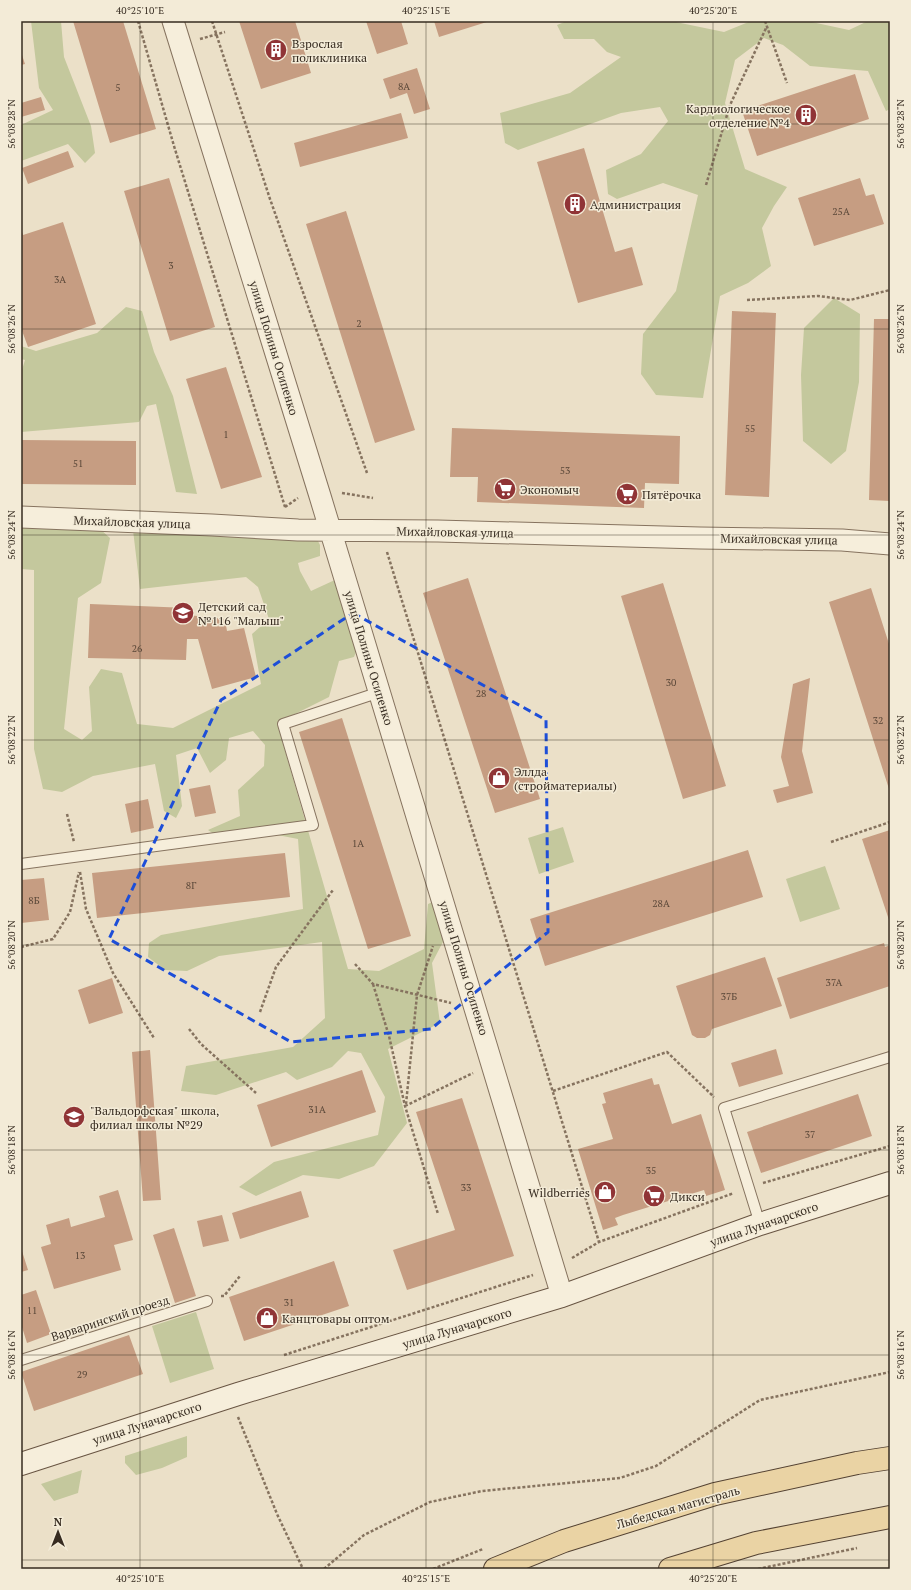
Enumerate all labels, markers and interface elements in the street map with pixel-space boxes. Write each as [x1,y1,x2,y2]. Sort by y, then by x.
text: 40°25'10"E [116,4,164,17]
text: 40°25'15"E [402,4,450,17]
text: 40°25'20"E [689,4,737,17]
place label: Взрослая поликлиника [292,36,367,65]
building icon: Взрослая поликлиника [263,37,289,63]
house number: 8А [398,80,410,93]
house number: 5 [115,81,121,94]
text: 56°08'28"N [5,99,18,149]
text: 56°08'28"N [894,99,907,149]
place label: Кардиологическое отделение №4 [686,101,791,130]
building icon: Кардиологическое отделение №4 [793,102,819,128]
building icon: Администрация [562,191,588,217]
place label: Администрация [590,197,681,212]
house number: 25А [832,205,850,218]
house number: 3 [168,259,174,272]
house number: 3А [54,273,66,286]
street label: улица Полины Осипенко [246,278,302,417]
text: 56°08'26"N [5,304,18,354]
text: 56°08'26"N [894,304,907,354]
house number: 2 [356,317,362,330]
house number: 55 [745,422,755,435]
house number: 1 [223,428,229,441]
house number: 51 [73,457,83,470]
house number: 53 [560,464,570,477]
supermarket icon: Экономыч [492,476,518,502]
supermarket icon: Пятёрочка [614,481,640,507]
place label: Экономыч [520,482,579,497]
place label: Пятёрочка [642,487,701,502]
text: 56°08'24"N [5,510,18,560]
text: 56°08'24"N [894,510,907,560]
street label: Михайловская улица [73,512,191,532]
street label: Михайловская улица [396,523,514,541]
street label: Михайловская улица [720,530,838,548]
street label: улица Полины Осипенко [341,588,397,727]
place label: Детский сад №116 "Малыш" [198,599,284,628]
school or university icon: Детский сад №116 "Малыш" [170,600,196,626]
house number: 26 [132,642,143,655]
house number: 30 [666,676,676,689]
house number: 28 [476,687,486,700]
house number: 32 [873,714,883,727]
text: 56°08'22"N [5,715,18,765]
text: 56°08'22"N [894,715,907,765]
place label: Эллда (стройматериалы) [514,764,617,793]
shop icon: Эллда (стройматериалы) [486,765,512,791]
house number: 1А [352,837,364,850]
house number: 8Г [186,879,196,892]
house number: 8Б [28,894,40,907]
house number: 28А [652,897,670,910]
street label: улица Полины Осипенко [436,898,492,1037]
text: 56°08'20"N [5,920,18,970]
text: 56°08'20"N [894,920,907,970]
house number: 37А [826,976,843,989]
house number: 37Б [721,990,737,1003]
place label: "Вальдорфская" школа, филиал школы №29 [90,1103,219,1132]
house number: 31А [308,1103,326,1116]
school or university icon: "Вальдорфская" школа, филиал школы №29 [61,1104,87,1130]
text: 56°08'18"N [5,1125,18,1175]
text: 56°08'18"N [894,1125,907,1175]
house number: 37 [805,1128,815,1141]
house number: 35 [646,1164,656,1177]
shop icon: Wildberries [592,1179,618,1205]
house number: 33 [461,1181,471,1194]
supermarket icon: Дикси [641,1183,667,1209]
place label: Wildberries [528,1185,590,1200]
place label: Дикси [670,1189,705,1204]
street label: улица Луначарского [707,1198,820,1250]
house number: 13 [75,1249,85,1262]
street label: Варваринский проезд [49,1292,171,1344]
house number: 31 [284,1296,294,1309]
house number: 11 [27,1304,37,1317]
street label: улица Луначарского [400,1304,514,1352]
shop icon: Канцтовары оптом [254,1305,280,1331]
place label: Канцтовары оптом [282,1311,390,1326]
text: 56°08'16"N [5,1330,18,1380]
text: 56°08'16"N [894,1330,907,1380]
house number: 29 [77,1368,87,1381]
street label: улица Луначарского [90,1398,203,1448]
street label: Лыбедская магистраль [614,1482,741,1532]
north arrow [38,1512,78,1552]
text: N [54,1515,63,1529]
text: 40°25'10"E [116,1572,164,1585]
text: 40°25'15"E [402,1572,450,1585]
text: 40°25'20"E [689,1572,737,1585]

